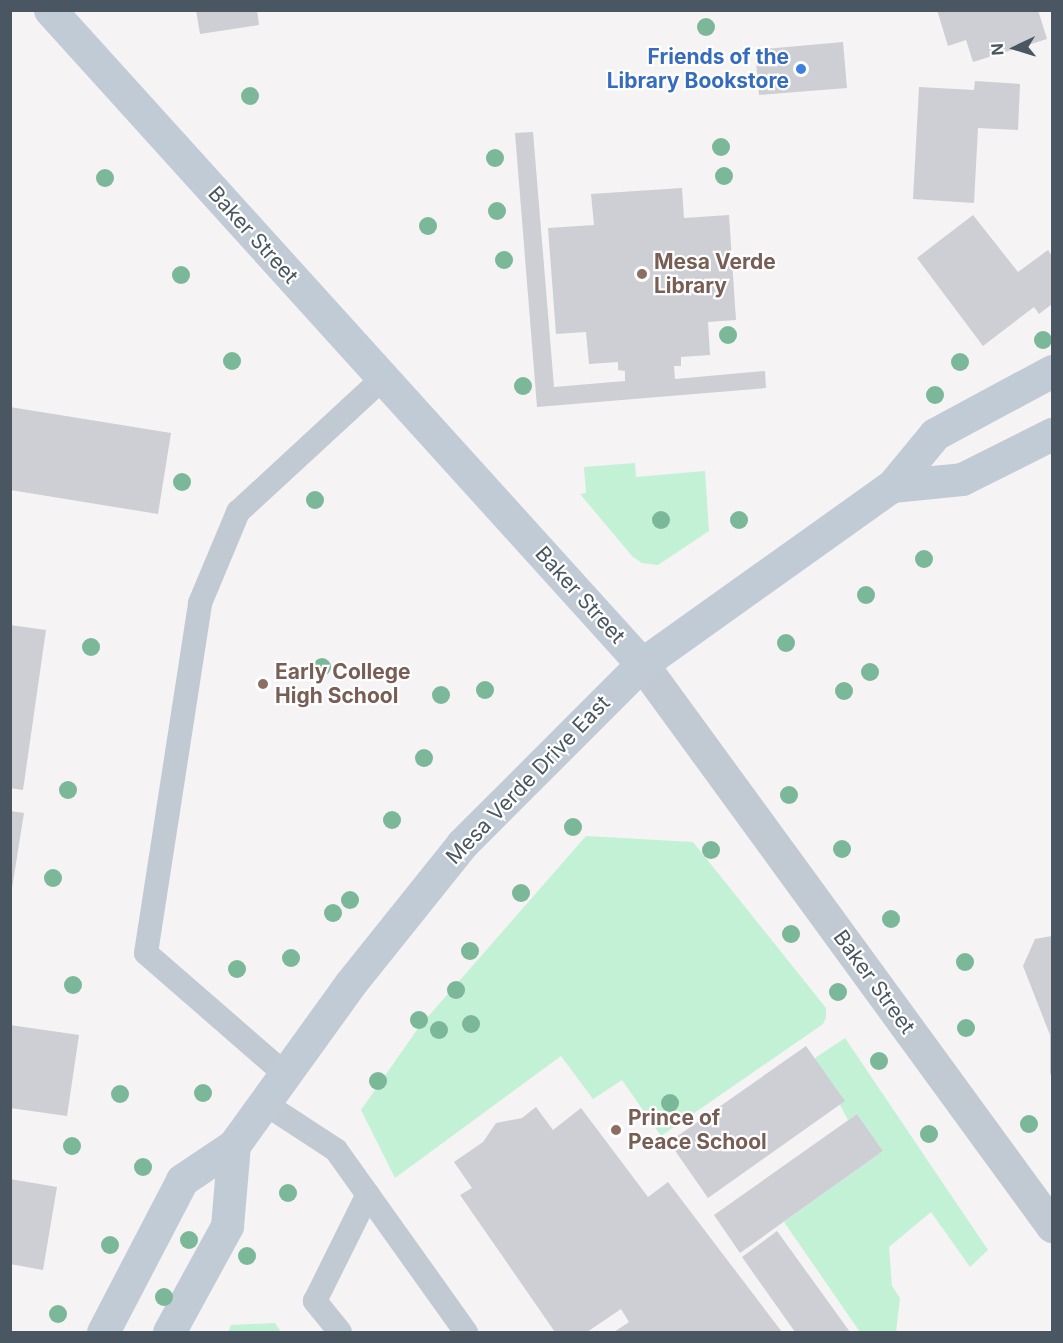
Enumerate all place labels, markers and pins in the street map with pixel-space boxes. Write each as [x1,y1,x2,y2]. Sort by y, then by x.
place label: Friends of the Library Bookstore [607,44,789,94]
marker: Friends of the Library Bookstore [794,62,808,76]
place label: Mesa Verde Library [654,249,776,299]
marker: Mesa Verde Library [635,267,649,281]
place label: Early College High School [275,659,410,709]
marker: Early College High School [256,677,270,691]
place label: Prince of Peace School [628,1105,767,1155]
marker: Prince of Peace School [609,1123,623,1137]

